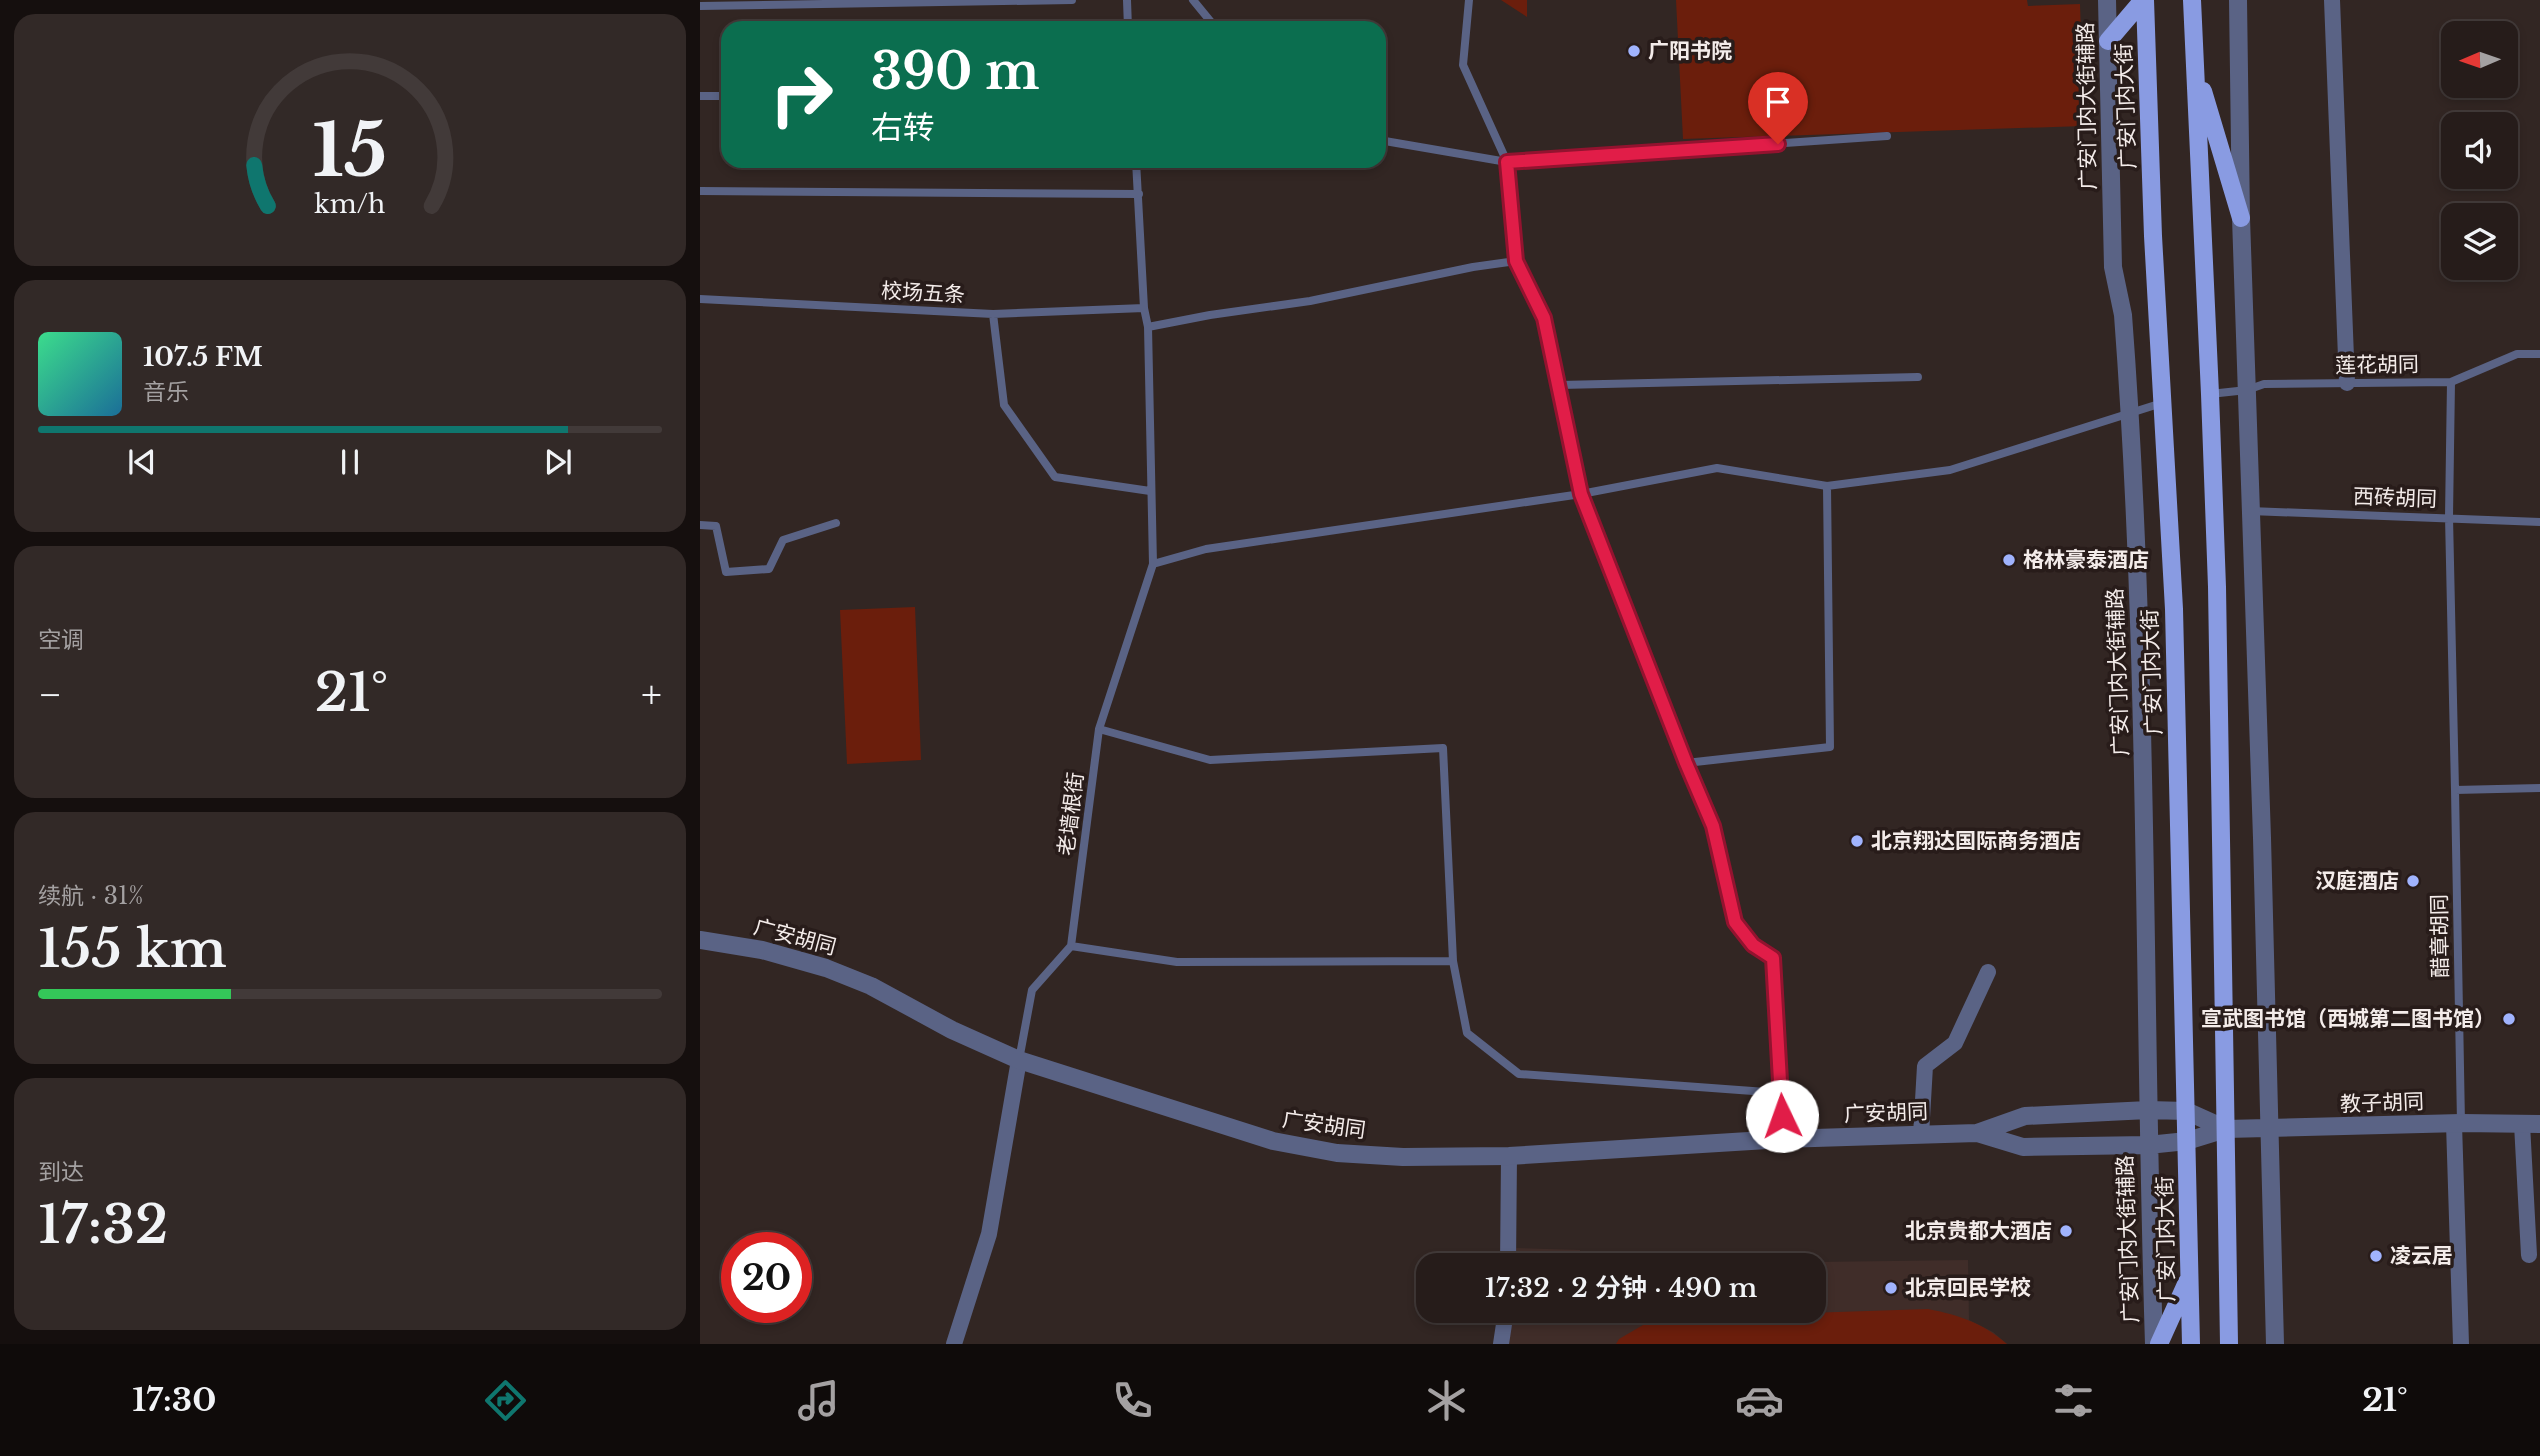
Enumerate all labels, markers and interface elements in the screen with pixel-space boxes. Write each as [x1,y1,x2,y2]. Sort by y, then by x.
north arrow [2441,21,2518,98]
map controls [2441,21,2518,280]
street label: 广安门内大街辅路 [2073,22,2101,190]
place label: 广阳书院 [1648,38,1732,64]
text: 390 m [871,41,1039,102]
marker: 广阳书院 [1626,43,1642,59]
street label: 广安门内大街 [2111,43,2141,169]
icon: right [756,49,847,140]
pin [1748,72,1808,144]
icon: arrive [1759,83,1797,121]
text: 15 [312,105,388,196]
text: 右转 [871,108,935,148]
button: sound [2441,112,2518,189]
text: km/h [315,189,385,220]
button: layers [2441,203,2518,280]
street label: 校场五条 [880,278,966,308]
text: 107.5 FM [143,341,263,373]
street label: 莲花胡同 [2335,351,2419,379]
text: 音乐 [143,378,189,406]
icon: previous [123,443,161,481]
icon: pause [331,443,369,481]
icon: next [539,443,577,481]
street label: 西砖胡同 [2353,484,2437,512]
place label: 格林豪泰酒店 [2023,547,2149,573]
marker: 格林豪泰酒店 [2001,552,2017,568]
street label: 广安门内大街辅路 [2102,588,2134,756]
street label: 广安门内大街 [2137,609,2167,735]
text: 空调 [38,626,84,654]
text: 21° [315,661,388,725]
text: − [38,671,62,718]
text: + [641,671,662,718]
street label: 老墙根街 [1053,771,1089,857]
place label: 北京翔达国际商务酒店 [1871,828,2081,854]
marker: 北京翔达国际商务酒店 [1849,833,1865,849]
place label: 汉庭酒店 [2315,868,2399,894]
marker: 汉庭酒店 [2405,873,2421,889]
text: 续航 · 31% [38,882,144,910]
street label: 醋章胡同 [2426,894,2454,978]
street label: 广安胡同 [751,914,839,960]
text: 155 km [38,917,227,981]
place label: 宣武图书馆（西城第二图书馆） [2201,1006,2495,1032]
marker: 宣武图书馆（西城第二图书馆） [2501,1011,2517,1027]
position arrow [1745,1079,1819,1153]
street label: 教子胡同 [2340,1089,2424,1117]
street label: 广安胡同 [1844,1099,1928,1127]
street label: 广安胡同 [1281,1106,1367,1144]
street label: 广安门内大街辅路 [2112,1155,2144,1323]
text: 到达 [38,1158,84,1186]
street label: 广安门内大街 [2152,1176,2180,1302]
text: 17:32 [38,1193,168,1257]
place label: 北京贵都大酒店 [1905,1218,2052,1244]
marker: 北京贵都大酒店 [2058,1223,2074,1239]
speed limit sign: 20 [721,1232,812,1323]
place label: 凌云居 [2390,1243,2453,1269]
marker: 凌云居 [2368,1248,2384,1264]
text: 17:32 · 2 分钟 · 490 m [1485,1272,1757,1304]
place label: 北京回民学校 [1905,1275,2031,1301]
marker: 北京回民学校 [1883,1280,1899,1296]
icon: directions [481,1376,530,1425]
icon: music [794,1376,843,1425]
icon: phone [1108,1376,1157,1425]
icon: climate [1422,1376,1471,1425]
icon: car [1735,1376,1784,1425]
icon: filters [2049,1376,2098,1425]
text: 17:30 [132,1380,216,1420]
text: 21° [2362,1380,2408,1420]

